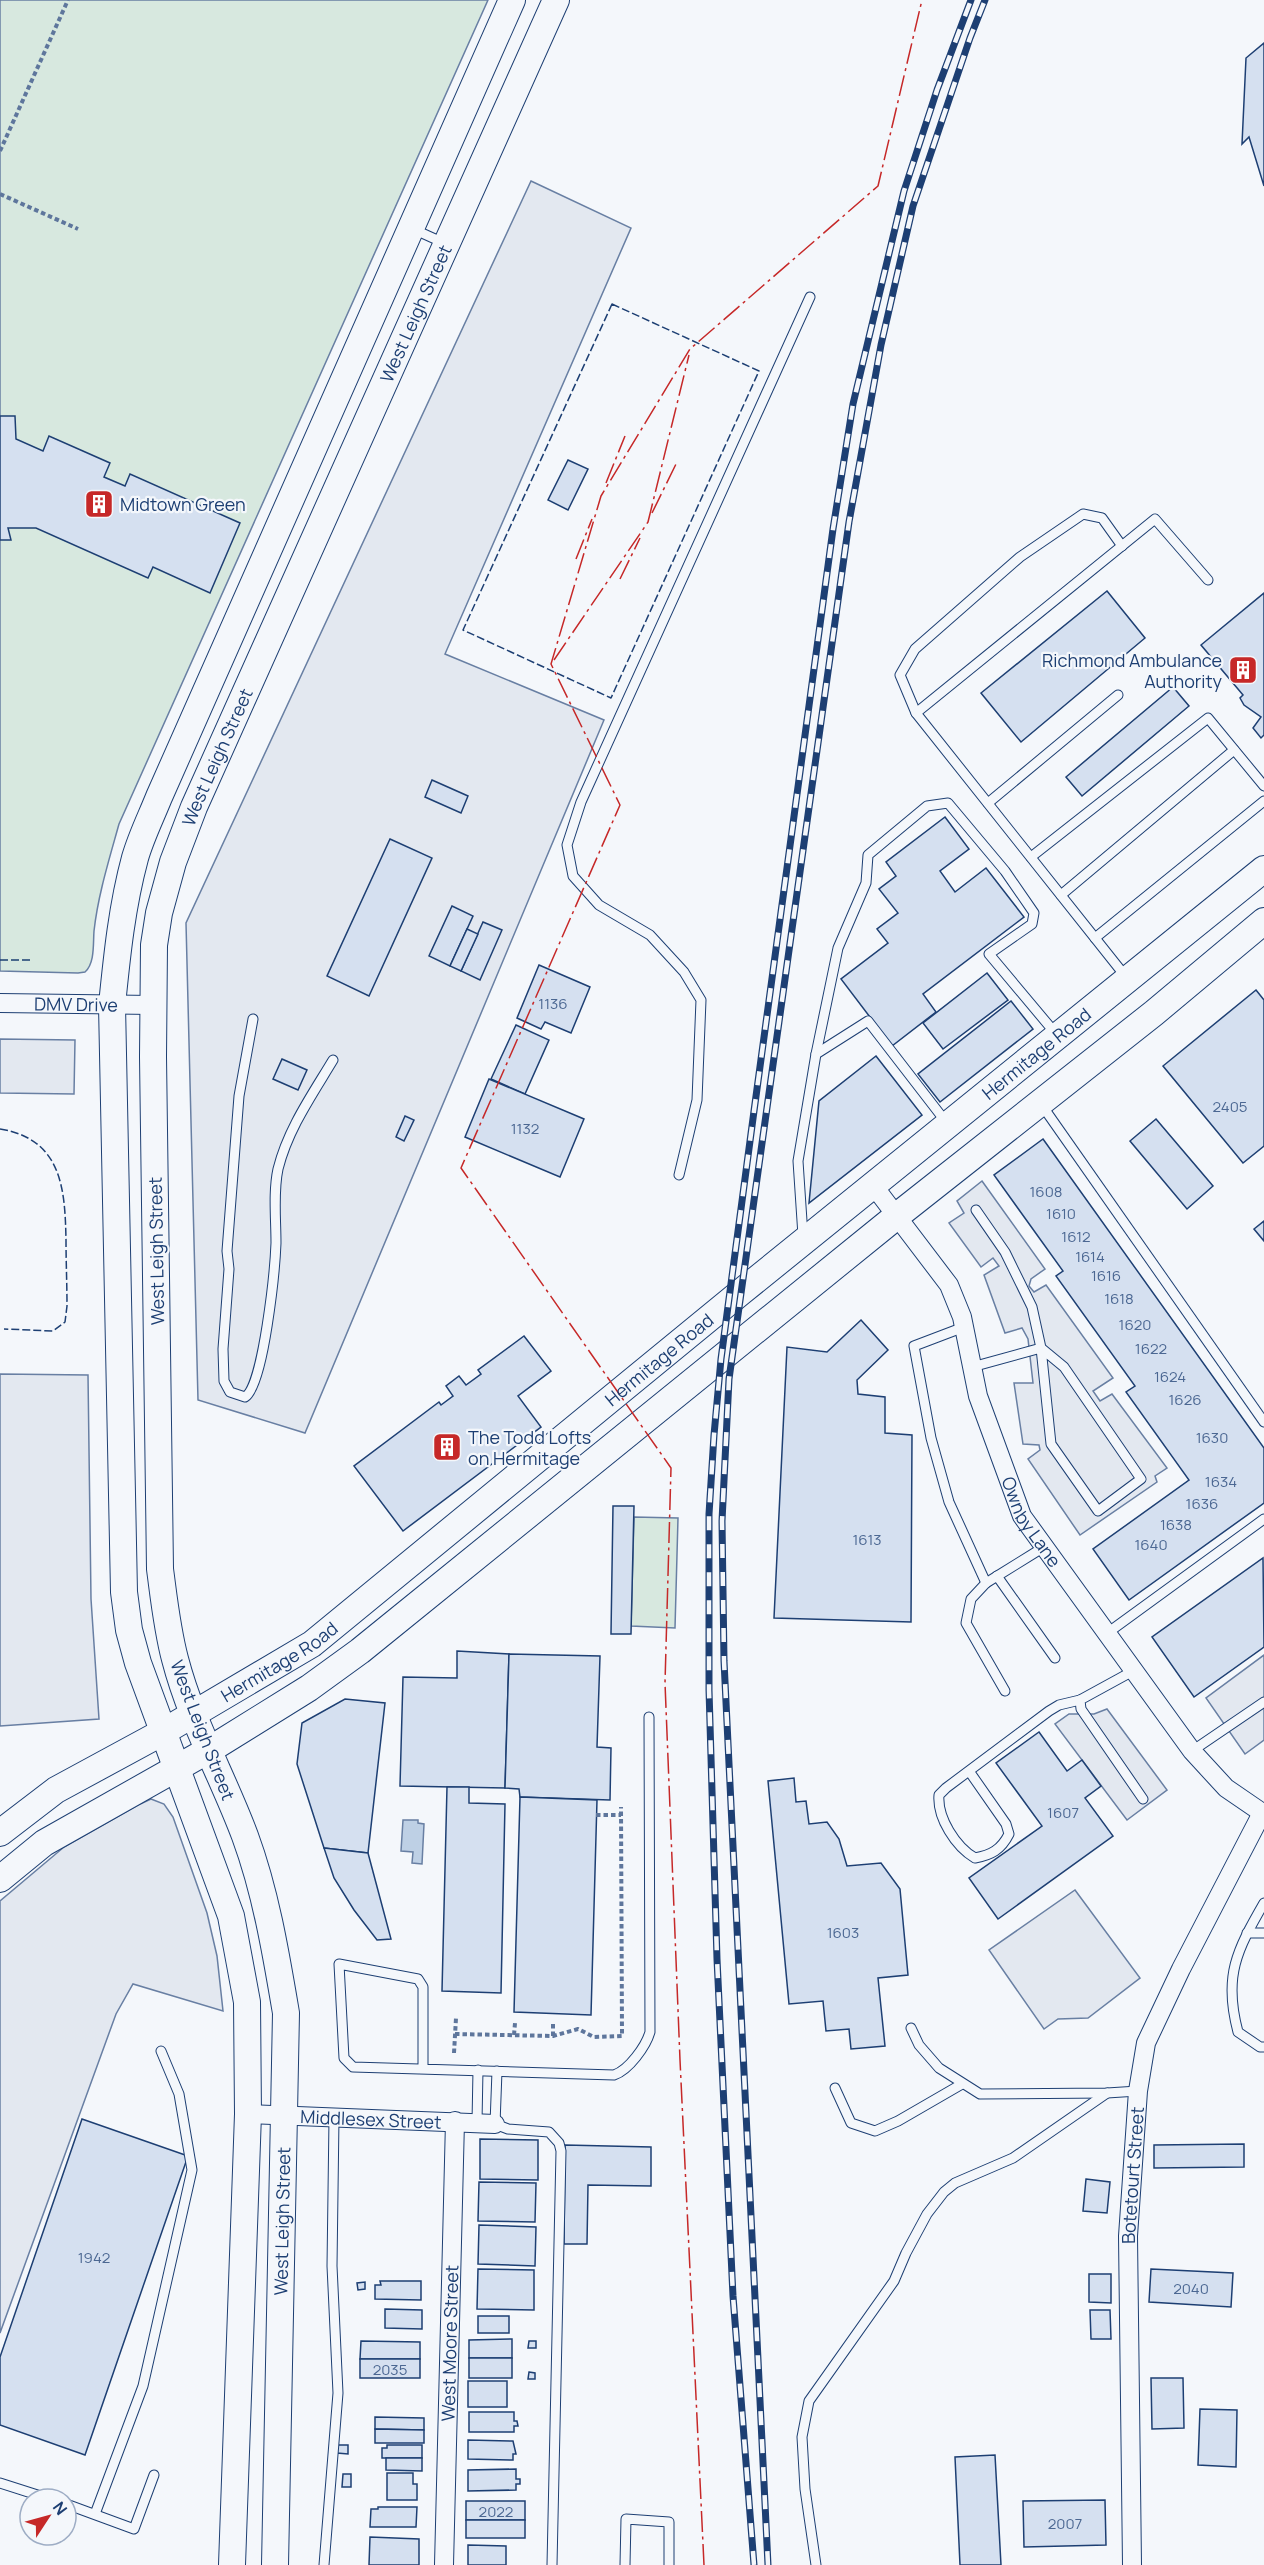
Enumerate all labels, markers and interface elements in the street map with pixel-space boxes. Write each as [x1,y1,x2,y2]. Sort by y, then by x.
street label: West Leigh Street [374,241,457,386]
building icon: Midtown Green [83,488,115,520]
place label: Midtown Green [120,492,246,516]
place label: Richmond Ambulance Authority [1042,648,1222,693]
building icon: Richmond Ambulance Authority [1227,654,1259,686]
street label: West Leigh Street [176,684,258,829]
street label: DMV Drive [34,991,118,1017]
house number: 1136 [538,993,568,1014]
street label: Hermitage Road [977,1002,1096,1105]
house number: 2405 [1213,1096,1247,1117]
house number: 1132 [511,1118,539,1139]
street label: West Leigh Street [143,1177,169,1325]
house number: 1608 [1029,1181,1063,1202]
house number: 1610 [1046,1203,1076,1224]
house number: 1612 [1061,1226,1091,1247]
house number: 1614 [1075,1246,1105,1267]
house number: 1616 [1091,1265,1121,1286]
house number: 1618 [1104,1288,1134,1309]
street label: Hermitage Road [600,1308,718,1411]
house number: 1620 [1119,1314,1151,1335]
house number: 1622 [1135,1338,1167,1359]
house number: 1624 [1154,1366,1186,1387]
house number: 1626 [1168,1389,1202,1410]
place label: The Todd Lofts on Hermitage [468,1425,591,1470]
house number: 1630 [1196,1427,1228,1448]
building icon: The Todd Lofts on Hermitage [431,1431,463,1463]
house number: 1634 [1205,1471,1237,1492]
street label: Ownby Lane [997,1473,1067,1572]
house number: 1636 [1186,1493,1218,1514]
house number: 1638 [1160,1514,1192,1535]
house number: 1613 [852,1529,882,1550]
house number: 1640 [1134,1534,1168,1555]
street label: Hermitage Road [216,1616,342,1707]
street label: West Leigh Street [165,1656,241,1804]
house number: 1607 [1047,1802,1079,1823]
house number: 1603 [827,1922,859,1943]
street label: Middlesex Street [300,2104,442,2134]
street label: Botetourt Street [1116,2106,1149,2244]
street label: West Leigh Street [268,2147,295,2295]
house number: 1942 [78,2247,110,2268]
street label: West Moore Street [436,2265,463,2422]
house number: 2040 [1173,2278,1209,2299]
house number: 2035 [373,2359,407,2380]
north arrow [18,2487,78,2547]
text: N [48,2497,72,2519]
house number: 2022 [479,2501,513,2522]
house number: 2007 [1048,2513,1082,2534]

